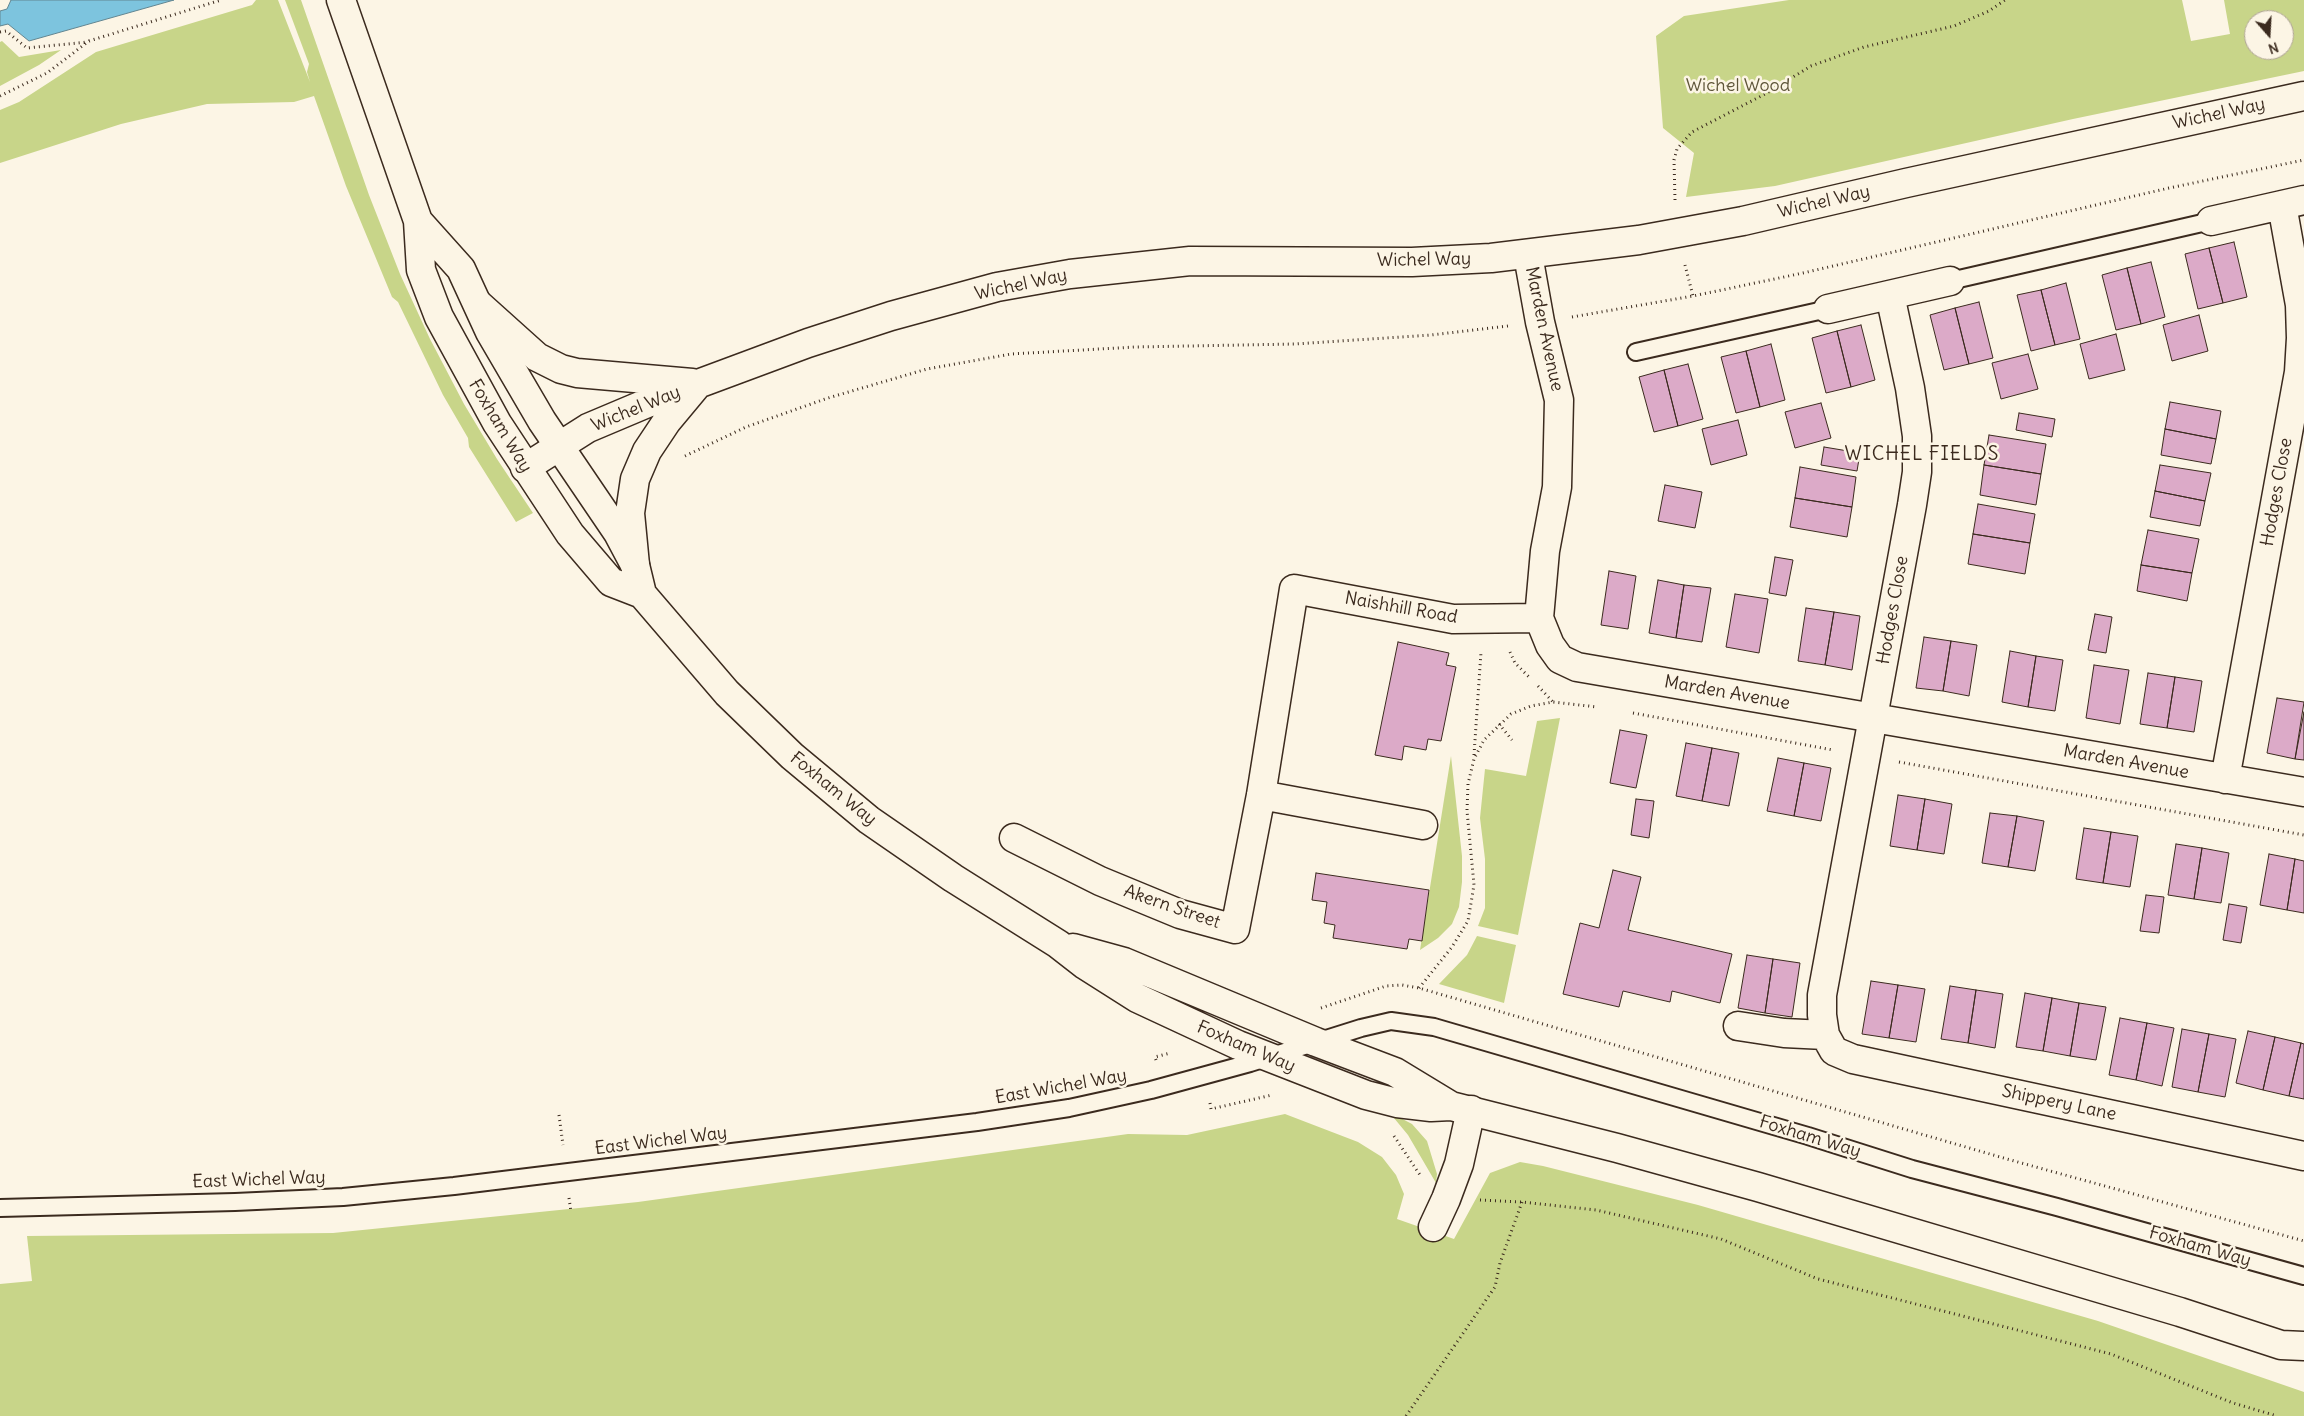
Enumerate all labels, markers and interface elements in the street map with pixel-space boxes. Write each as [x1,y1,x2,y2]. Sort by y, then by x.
north arrow [2244,10,2294,60]
text: N [2266,38,2281,58]
park label: Wichel Wood [1686,75,1790,97]
street label: Wichel Way [2171,94,2267,134]
street label: Wichel Way [1776,181,1872,223]
street label: Wichel Way [1377,248,1471,272]
street label: Wichel Way [973,265,1069,305]
street label: Marden Avenue [1520,265,1568,393]
street label: Foxham Way [464,375,536,477]
street label: Wichel Way [588,381,684,437]
street label: Hodges Close [2257,436,2297,548]
district label: WICHEL FIELDS [1843,444,2001,466]
street label: Hodges Close [1873,554,1913,666]
street label: Naishhill Road [1343,587,1459,629]
street label: Marden Avenue [1663,671,1791,715]
street label: Marden Avenue [2062,740,2190,784]
street label: Foxham Way [785,748,881,830]
street label: Akern Street [1121,880,1223,934]
street label: Foxham Way [1193,1017,1299,1077]
street label: East Wichel Way [994,1065,1128,1109]
street label: Shippery Lane [2000,1080,2118,1126]
street label: Foxham Way [1757,1111,1863,1163]
street label: East Wichel Way [594,1122,728,1160]
street label: East Wichel Way [192,1167,326,1193]
street label: Foxham Way [2147,1222,2253,1272]

